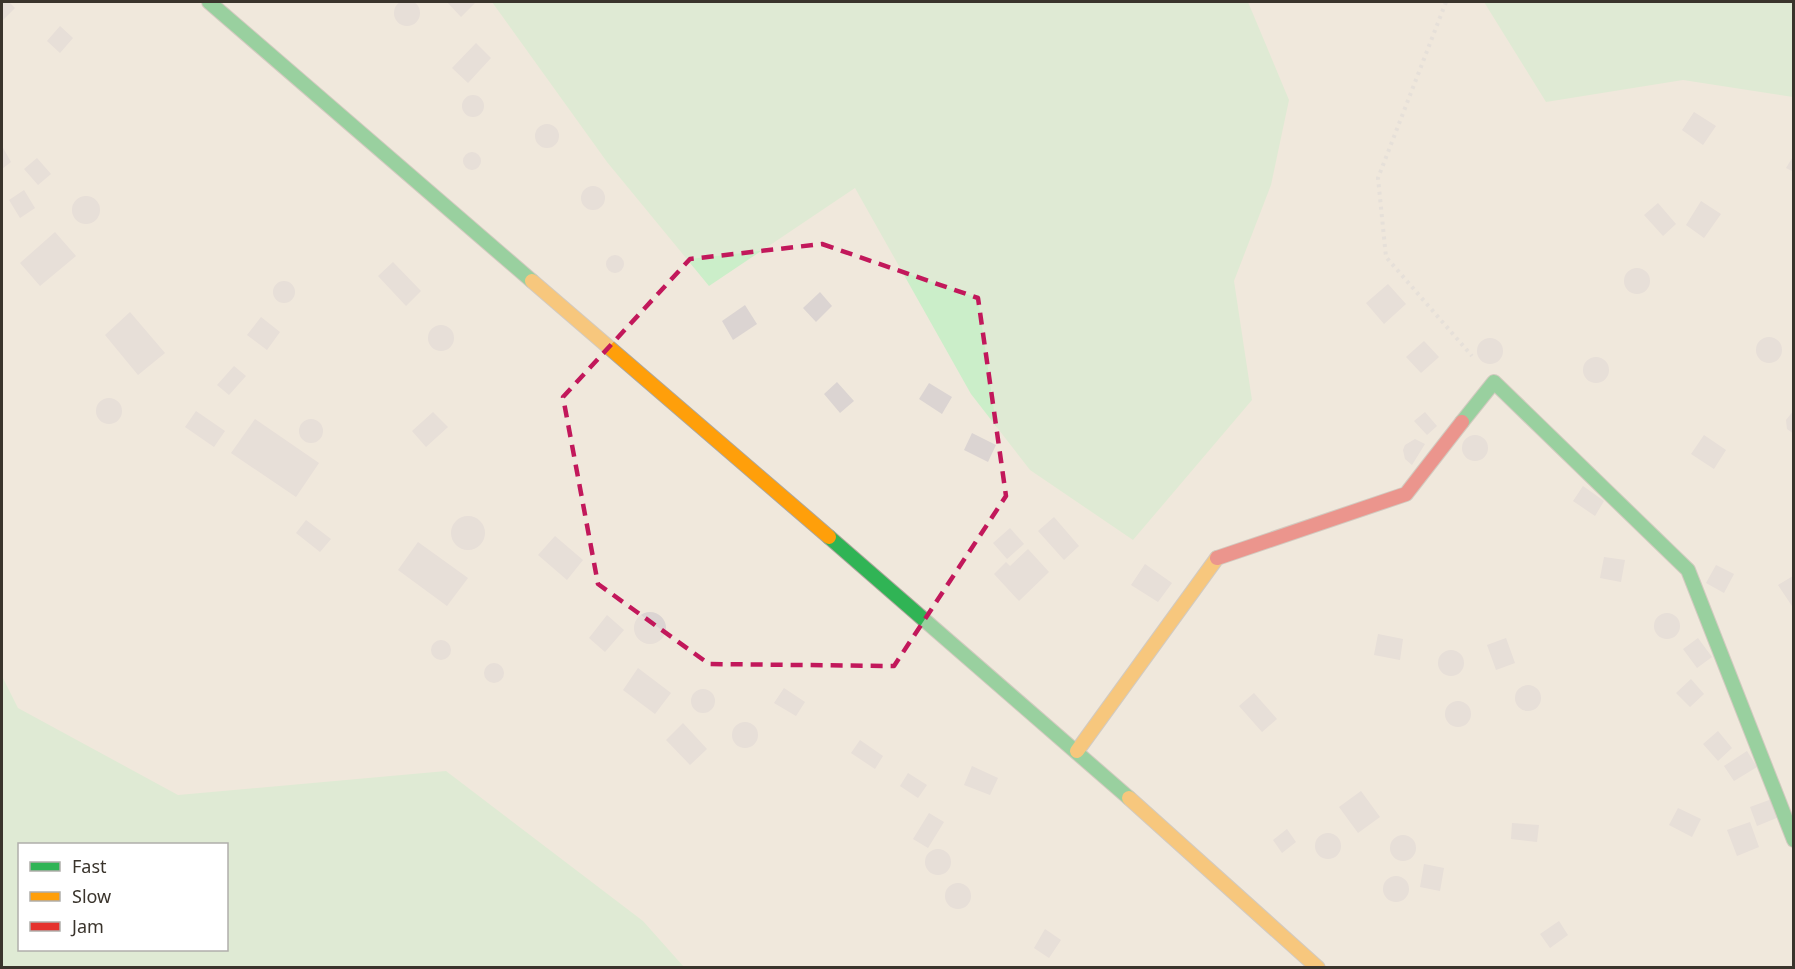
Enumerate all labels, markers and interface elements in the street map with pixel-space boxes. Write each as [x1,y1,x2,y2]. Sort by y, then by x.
legend [18,843,228,951]
text: Fast [72,854,107,878]
text: Slow [72,884,111,908]
text: Jam [70,914,104,938]

